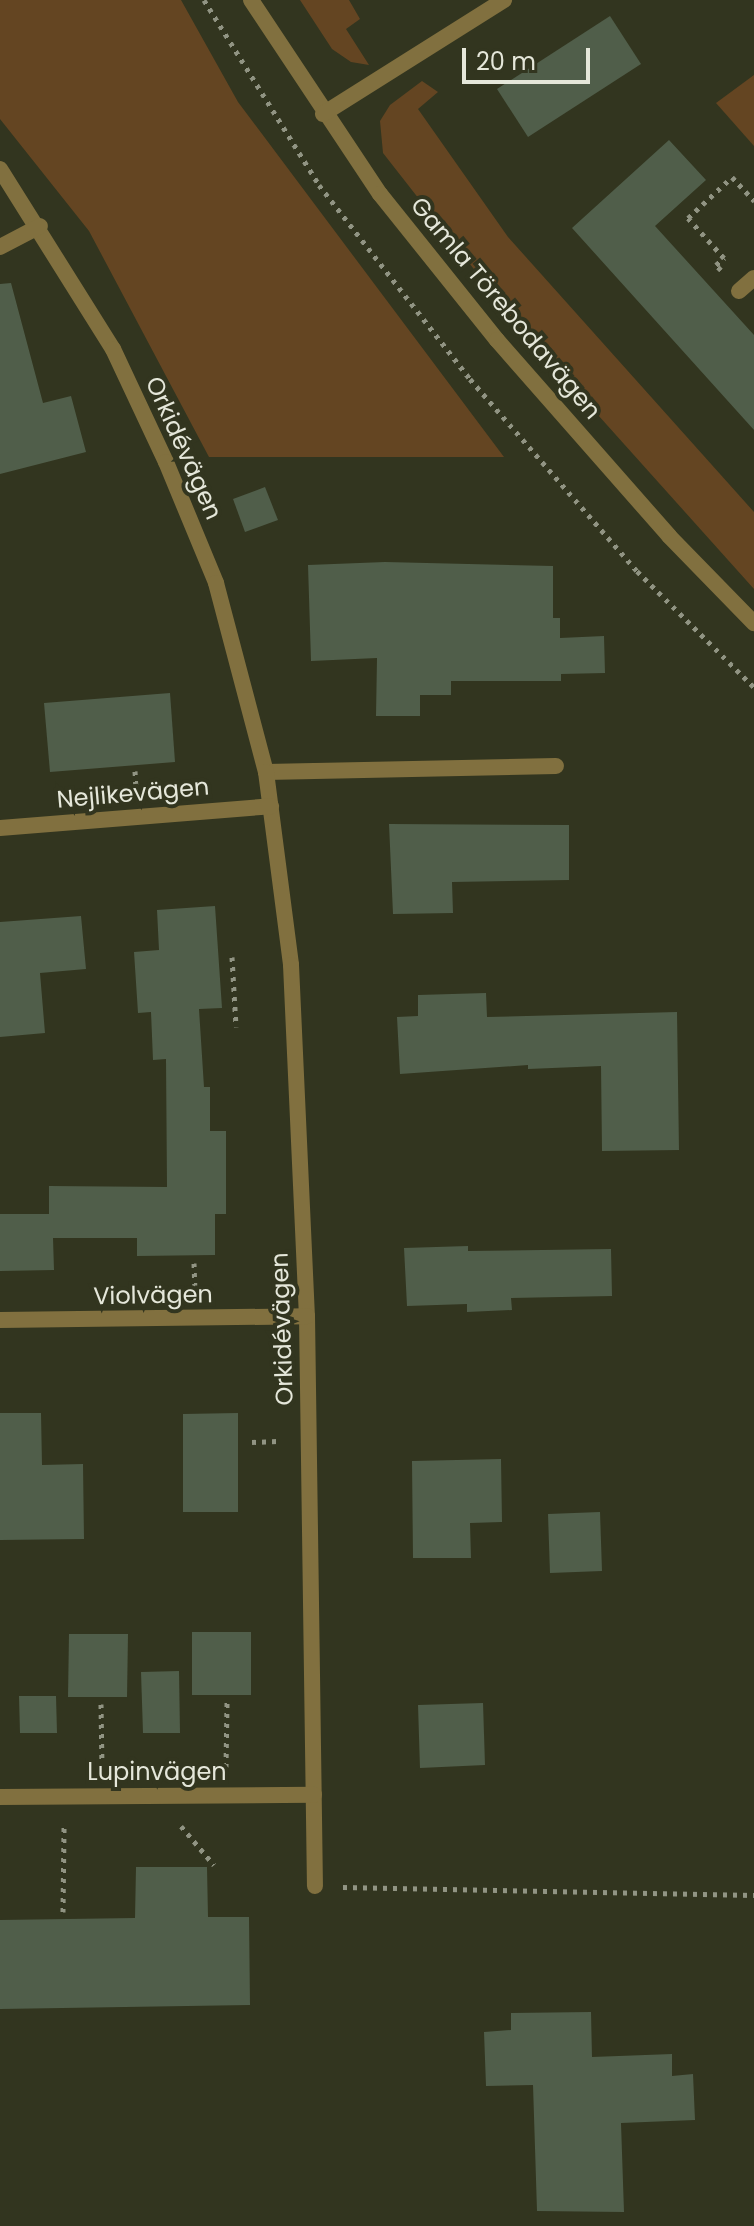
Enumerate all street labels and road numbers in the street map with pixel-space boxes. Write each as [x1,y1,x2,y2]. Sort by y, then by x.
street label: Gamla Törebodavägen [405,191,607,425]
street label: Orkidévägen [140,372,228,524]
street label: Nejlikevägen [56,772,210,814]
street label: Orkidévägen [265,1252,299,1406]
street label: Violvägen [93,1280,213,1310]
street label: Lupinvägen [87,1758,227,1786]

